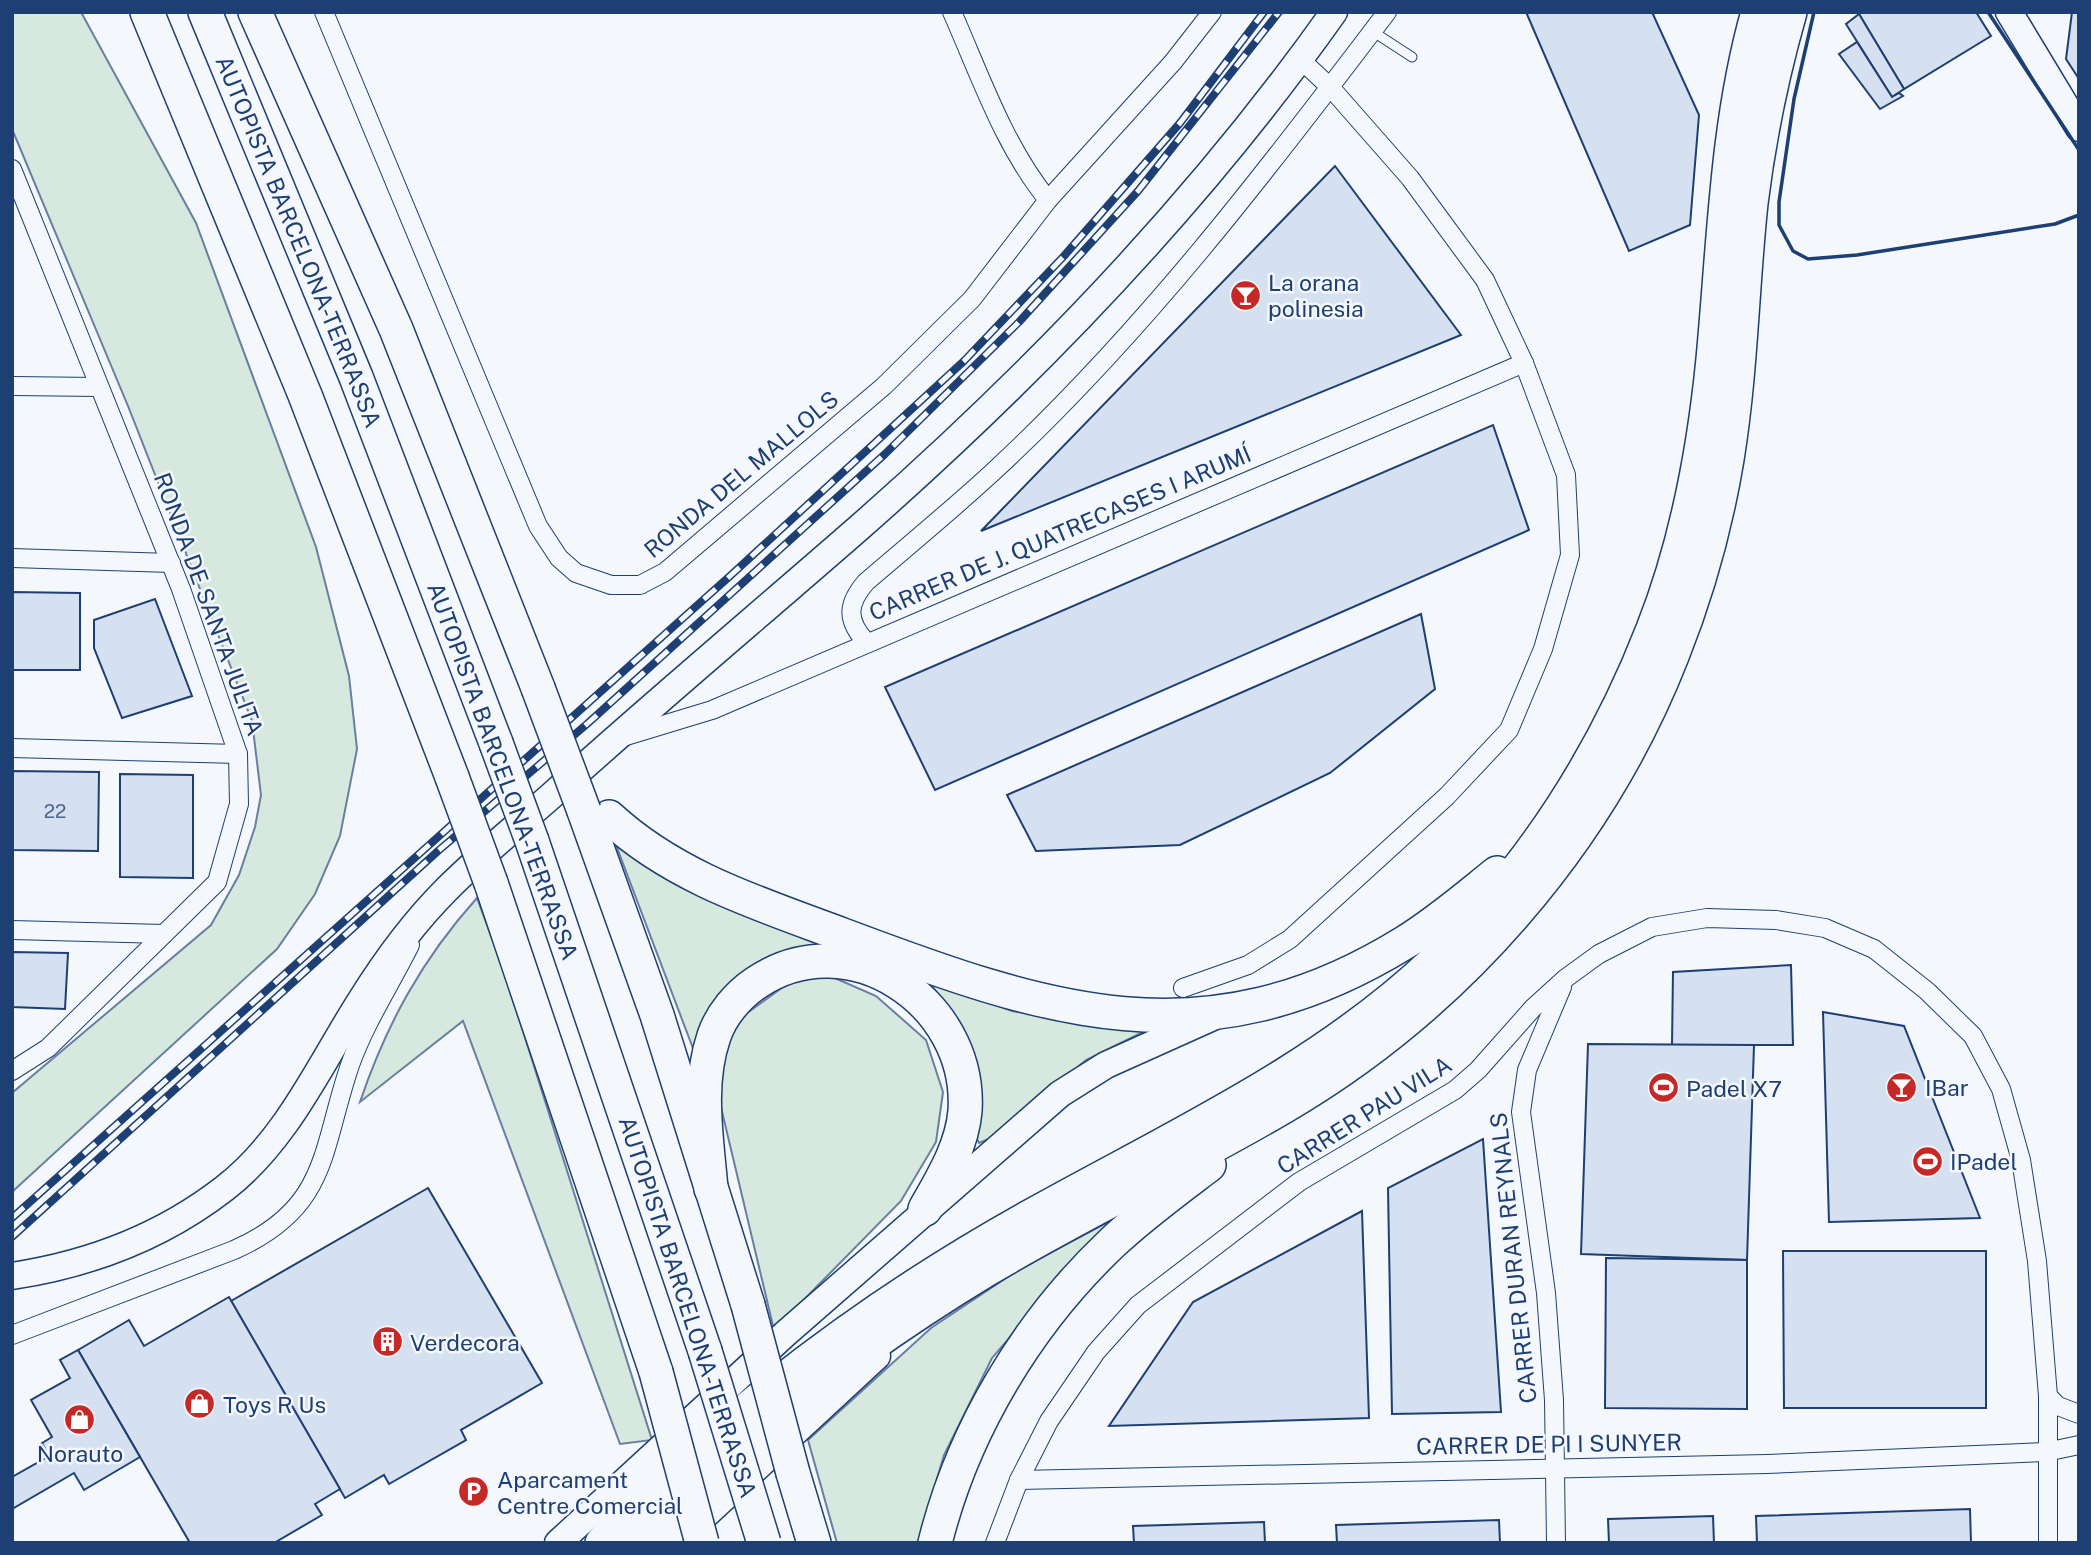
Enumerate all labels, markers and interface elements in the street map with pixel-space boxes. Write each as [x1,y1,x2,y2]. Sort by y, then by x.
street label: AUTOPISTA BARCELONA-TERRASSA [211,51,387,431]
place label: La orana polinesia [1268,269,1364,322]
bar icon: La orana polinesia [1228,278,1262,312]
street label: RONDA DEL MALLOLS [639,385,843,563]
street label: CARRER DE J. QUATRECASES I ARUMÍ [865,439,1256,626]
street label: RONDA DE SANTA JULITA [149,469,269,739]
street label: AUTOPISTA BARCELONA-TERRASSA [422,579,584,963]
house number: 22 [44,800,66,822]
street label: CARRER PAU VILA [1272,1050,1456,1180]
bar icon: IBar [1885,1070,1919,1104]
sports icon: Padel X7 [1646,1071,1680,1105]
place label: IBar [1925,1074,1969,1101]
place label: Padel X7 [1686,1075,1782,1102]
street label: CARRER DURAN REYNALS [1484,1111,1542,1405]
street label: AUTOPISTA BARCELONA-TERRASSA [613,1113,763,1501]
sports icon: IPadel [1910,1144,1944,1178]
place label: IPadel [1950,1148,2017,1175]
building icon: Verdecora [370,1325,404,1359]
place label: Verdecora [410,1329,520,1356]
shop icon: Toys R Us [183,1387,217,1421]
place label: Toys R Us [223,1391,326,1418]
shop icon: Norauto [63,1402,97,1436]
street label: CARRER DE PI I SUNYER [1416,1428,1682,1460]
place label: Norauto [37,1440,123,1467]
place label: Aparcament Centre Comercial [497,1466,683,1519]
parking icon: Aparcament Centre Comercial [457,1475,491,1509]

